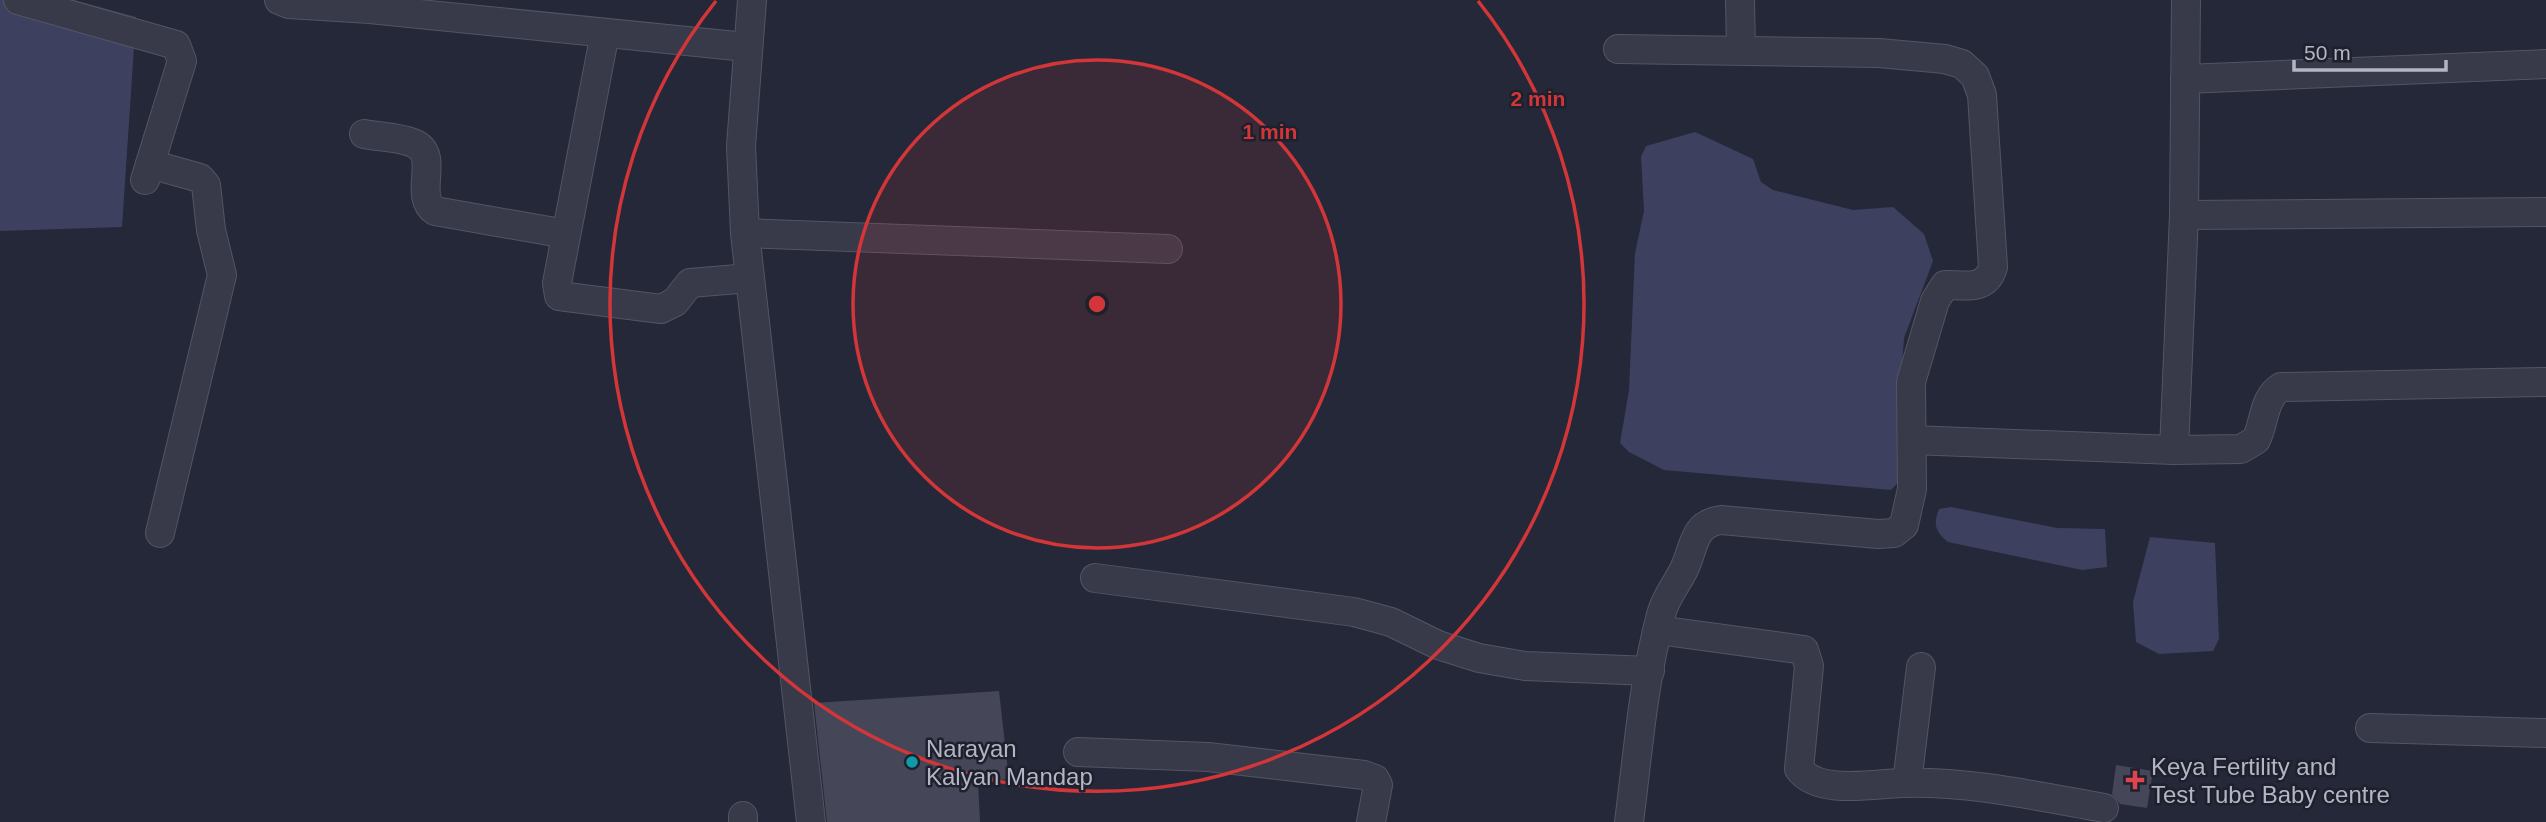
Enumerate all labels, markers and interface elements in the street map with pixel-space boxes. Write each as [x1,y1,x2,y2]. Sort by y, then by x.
scale bar [2294,28,2446,72]
text: 50 m [2304,41,2351,64]
text: 2 min [1511,87,1565,110]
text: 1 min [1243,120,1297,143]
centre of rings [1085,292,1109,316]
place label: Narayan Kalyan Mandap [926,735,1093,790]
place label: Keya Fertility and Test Tube Baby centre [2151,753,2390,808]
marker: Narayan Kalyan Mandap [904,754,920,770]
marker: Keya Fertility and Test Tube Baby centre [2125,770,2145,790]

